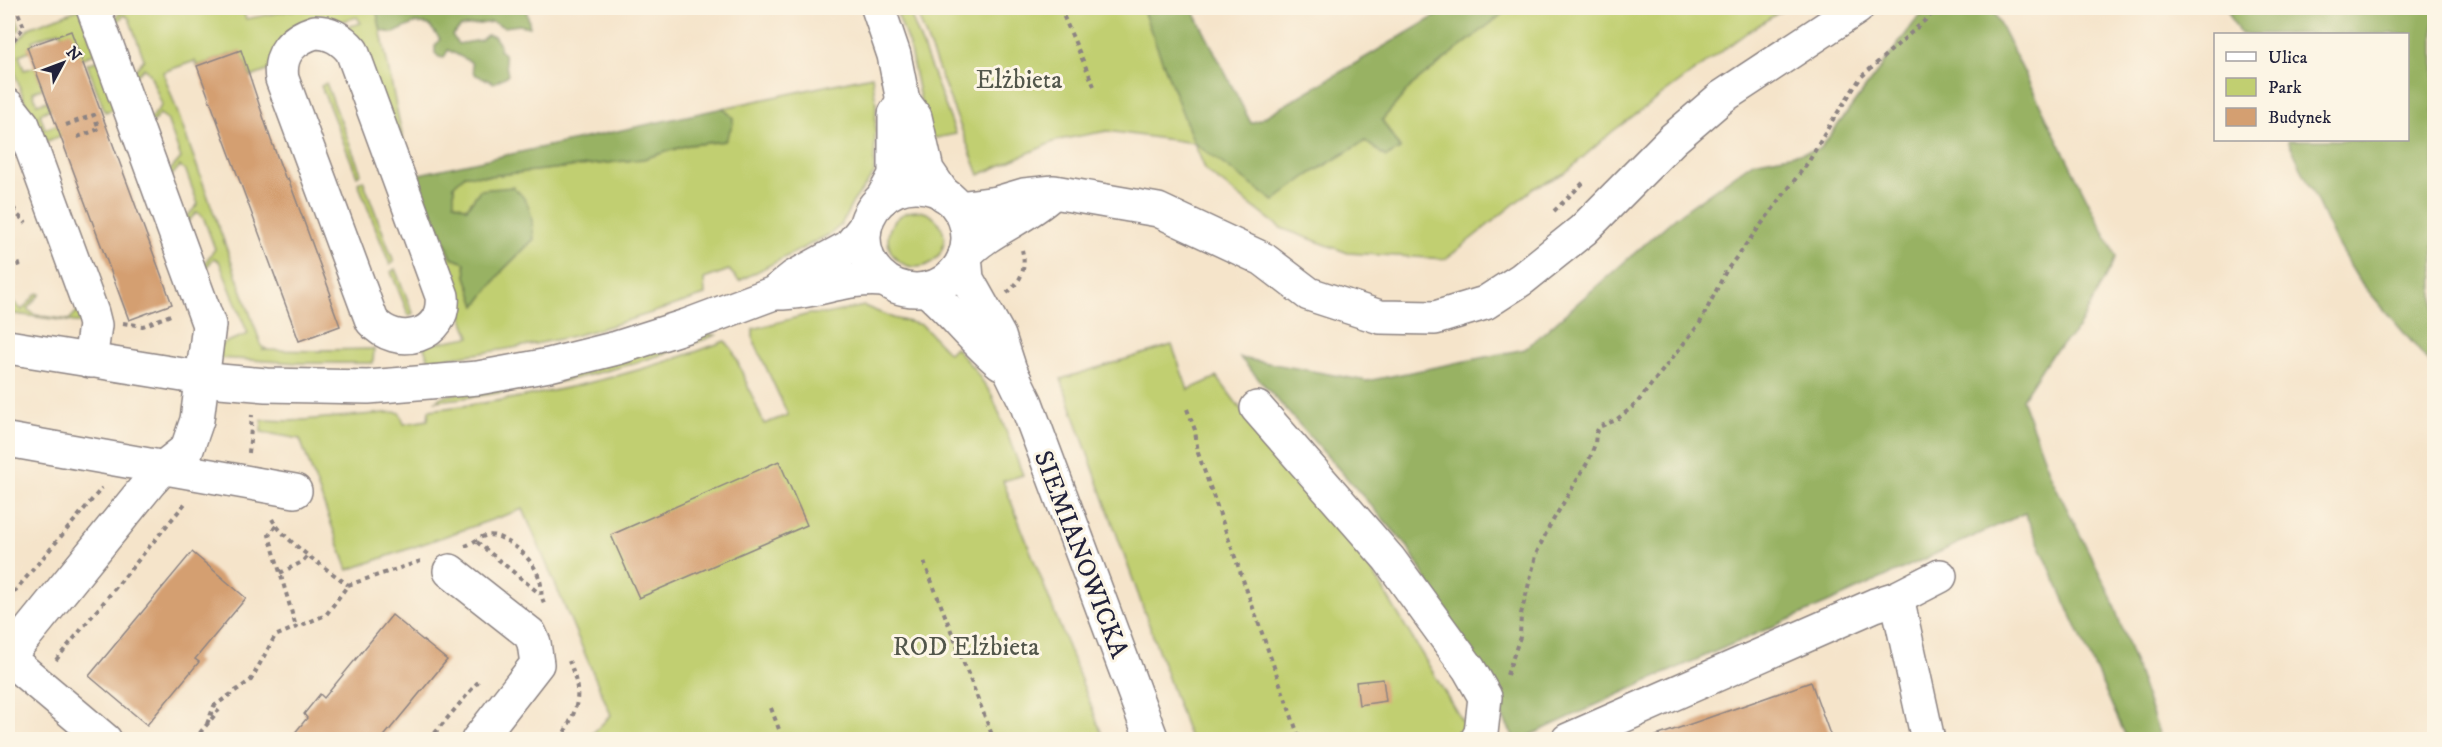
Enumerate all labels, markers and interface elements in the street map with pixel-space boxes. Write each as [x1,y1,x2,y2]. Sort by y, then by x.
north arrow [33,33,93,93]
legend [2214,33,2409,141]
text: N [62,42,85,65]
text: Ulica [2268,47,2308,69]
park label: Elżbieta [976,64,1062,97]
text: Park [2268,77,2302,99]
text: Budynek [2268,107,2331,129]
street label: SIEMIANOWICKA [1026,446,1135,663]
park label: ROD Elżbieta [893,631,1039,664]

